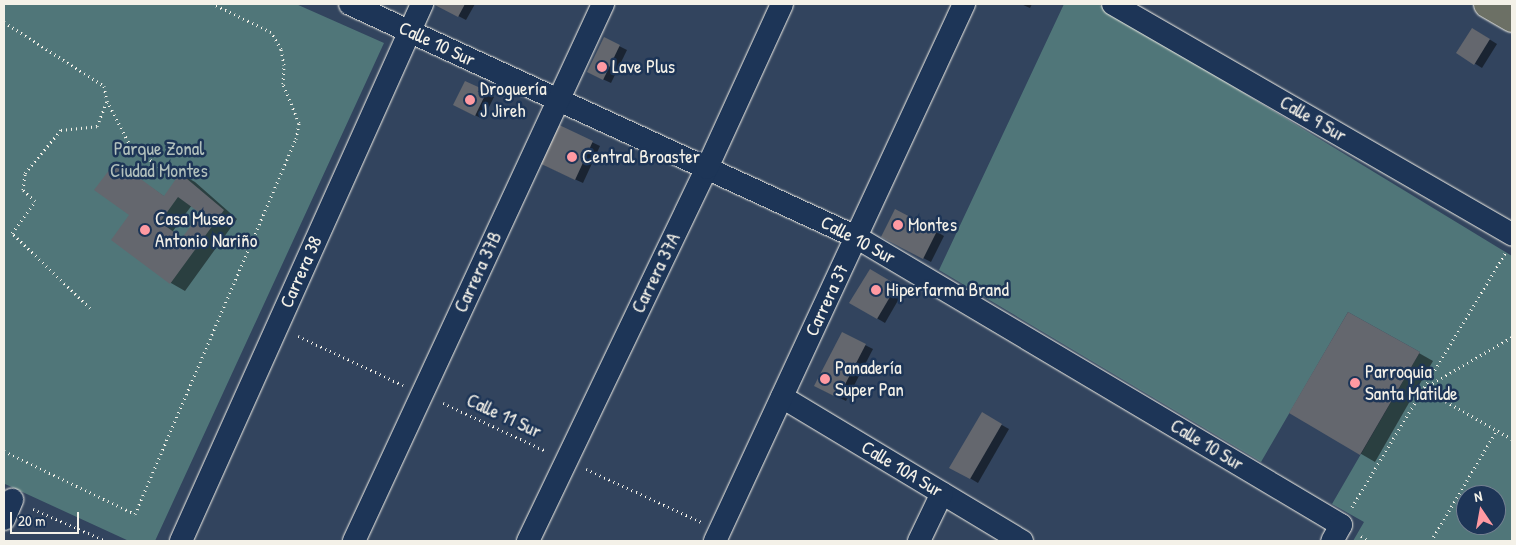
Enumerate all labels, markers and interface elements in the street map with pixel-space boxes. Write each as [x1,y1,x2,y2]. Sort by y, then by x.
street label: Calle 10 Sur [395,16,479,72]
place label: Lave Plus [612,56,675,78]
marker: Lave Plus [596,61,608,73]
place label: Droguería J Jireh [480,78,547,122]
street label: Calle 9 Sur [1276,91,1350,147]
marker: Droguería J Jireh [464,94,476,106]
park label: Parque Zonal Ciudad Montes [110,138,208,182]
place label: Central Broaster [582,146,700,168]
marker: Central Broaster [566,151,578,163]
place label: Casa Museo Antonio Nariño [155,208,257,252]
street label: Calle 10 Sur [817,211,899,269]
place label: Montes [908,214,957,236]
marker: Montes [892,219,904,231]
marker: Casa Museo Antonio Nariño [139,224,151,236]
street label: Carrera 37B [449,228,507,316]
street label: Carrera 37A [627,229,685,317]
street label: Carrera 38 [275,233,327,311]
street label: Carrera 37 [800,260,854,340]
place label: Hiperfarma Brand [886,279,1009,301]
marker: Hiperfarma Brand [870,284,882,296]
place label: Panadería Super Pan [835,357,904,401]
place label: Parroquia Santa Matilde [1365,361,1458,405]
marker: Panadería Super Pan [819,373,831,385]
marker: Parroquia Santa Matilde [1349,377,1361,389]
street label: Calle 11 Sur [463,389,545,443]
street label: Calle 10 Sur [1166,414,1248,476]
street label: Calle 10A Sur [857,436,947,502]
north arrow [1456,485,1506,535]
text: N [1472,486,1484,506]
scale bar [12,502,81,534]
text: 20 m [18,510,45,531]

